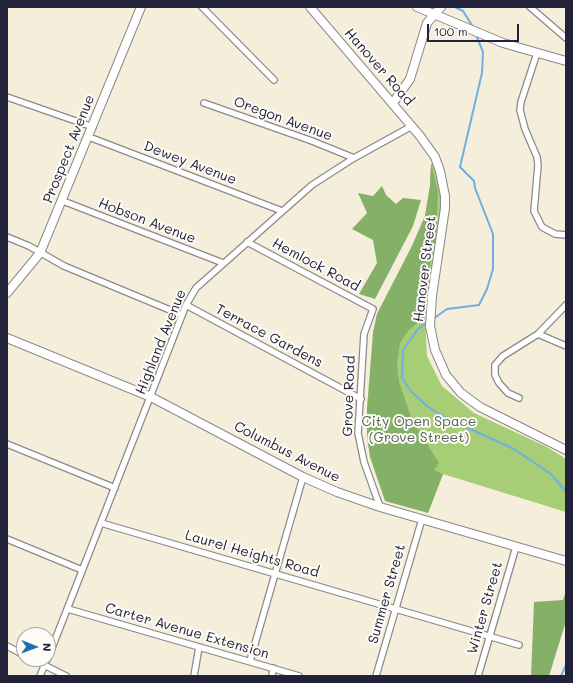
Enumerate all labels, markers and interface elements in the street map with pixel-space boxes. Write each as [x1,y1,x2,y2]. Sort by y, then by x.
scale bar [429,16,521,42]
text: 100 m [434,23,468,39]
street label: Hanover Road [341,25,417,109]
street label: Prospect Avenue [40,92,98,206]
street label: Oregon Avenue [231,93,335,145]
street label: Dewey Avenue [141,138,239,188]
street label: Hobson Avenue [96,195,198,247]
street label: Hanover Street [410,215,440,323]
street label: Hemlock Road [269,235,363,295]
street label: Highland Avenue [132,287,190,397]
street label: Terrace Gardens [213,301,325,371]
street label: Grove Road [339,355,359,437]
park label: City Open Space (Grove Street) [362,414,476,446]
street label: Columbus Avenue [231,418,343,486]
street label: Laurel Heights Road [183,527,321,581]
street label: Summer Street [365,542,409,646]
street label: Winter Street [464,560,506,656]
street label: Carter Avenue Extension [103,600,271,662]
north arrow [16,627,56,667]
text: N [40,643,55,652]

